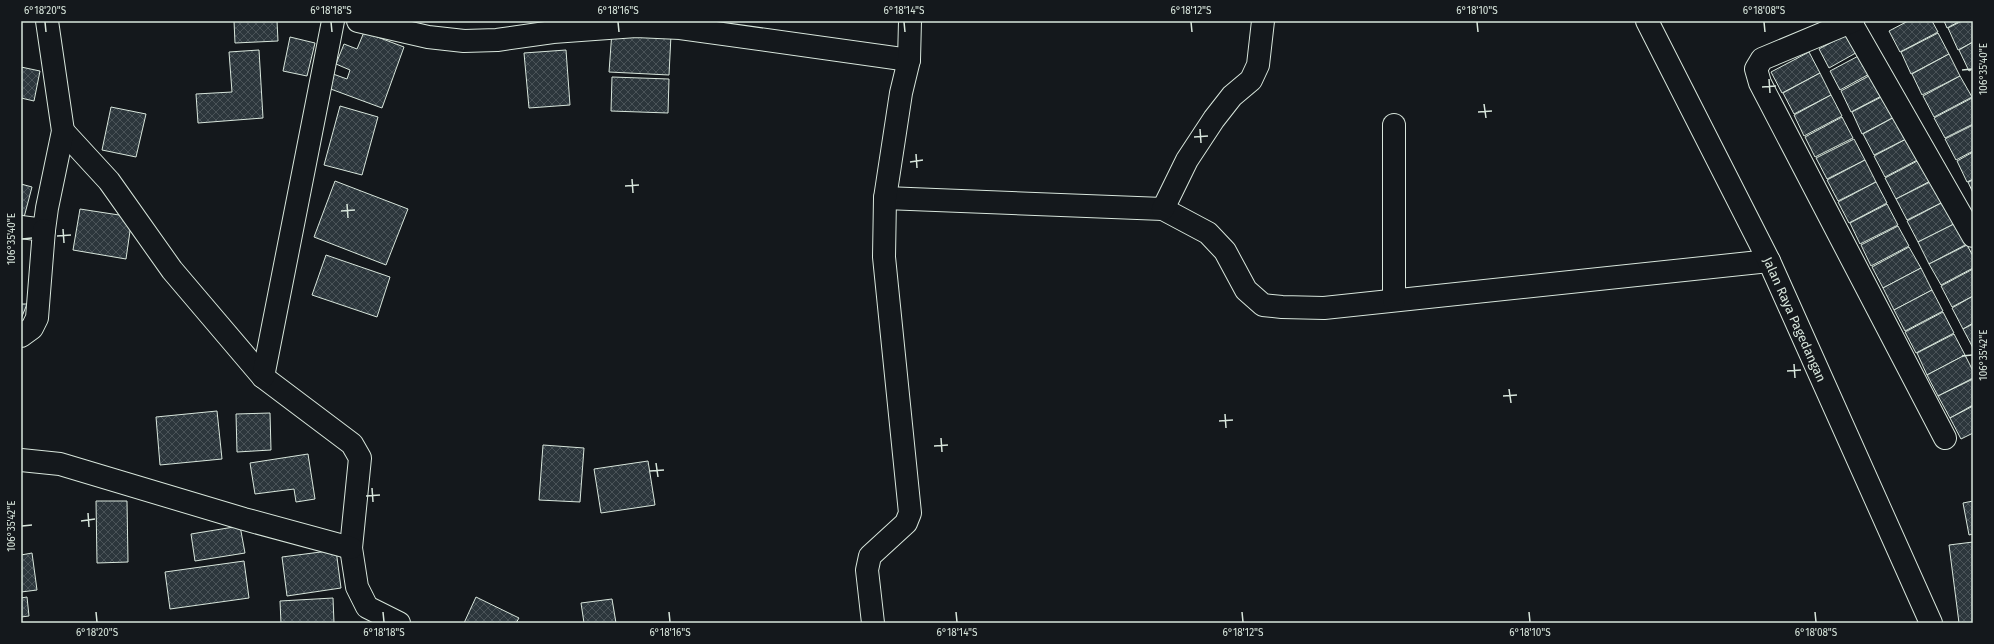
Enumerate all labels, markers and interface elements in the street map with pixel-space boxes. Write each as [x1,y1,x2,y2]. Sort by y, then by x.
text: 6°18'20"S [24,5,67,17]
text: 6°18'18"S [310,5,352,17]
text: 6°18'16"S [597,5,639,17]
text: 6°18'14"S [884,5,925,17]
text: 6°18'12"S [1170,5,1212,17]
text: 6°18'10"S [1456,5,1498,17]
text: 6°18'08"S [1743,5,1786,17]
text: 106°35'40"E [1978,43,1990,95]
text: 106°35'40"E [6,213,18,265]
street label: Jalan Raya Pagedangan [1761,254,1830,384]
text: 106°35'42"E [1978,329,1990,381]
text: 106°35'42"E [6,500,18,552]
text: 6°18'20"S [76,627,119,639]
text: 6°18'18"S [363,627,405,639]
text: 6°18'16"S [649,627,691,639]
text: 6°18'14"S [937,627,978,639]
text: 6°18'12"S [1222,627,1264,639]
text: 6°18'10"S [1509,627,1551,639]
text: 6°18'08"S [1795,627,1838,639]

